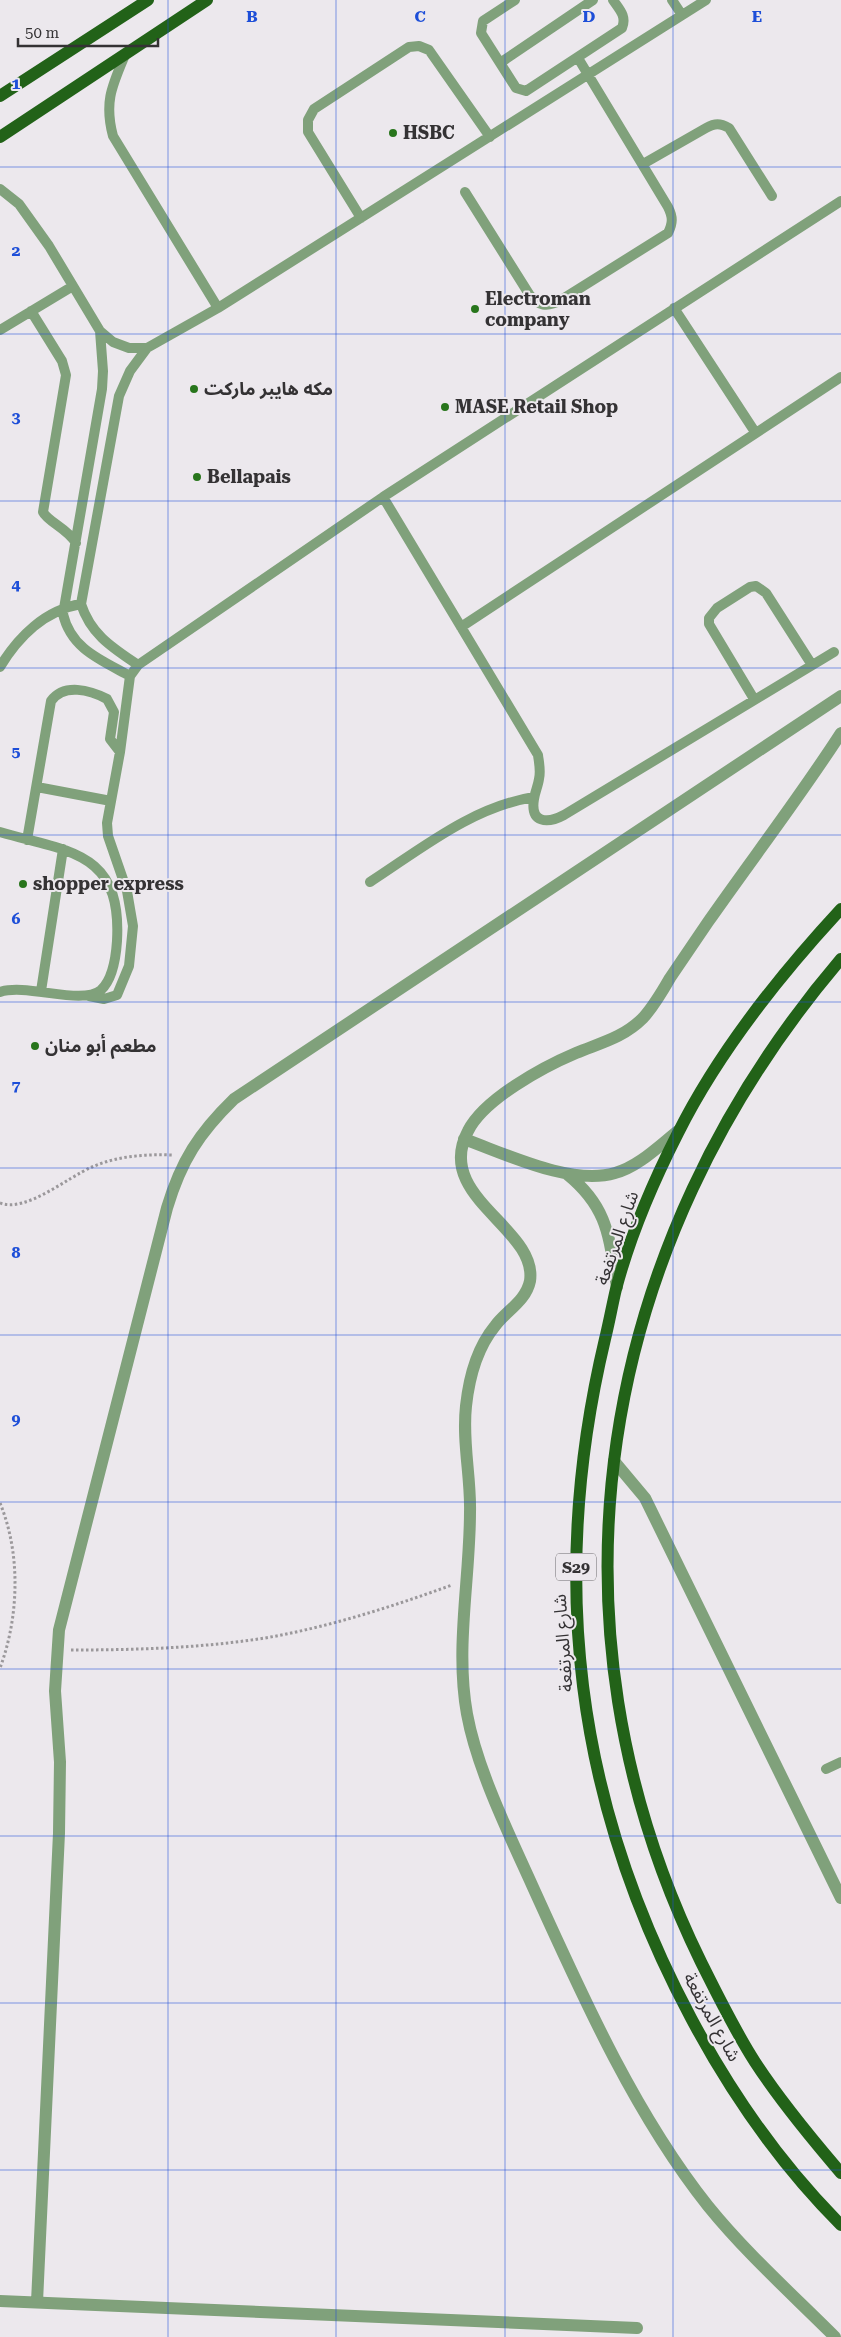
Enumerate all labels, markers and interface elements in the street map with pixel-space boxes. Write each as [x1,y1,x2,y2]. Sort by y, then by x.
text: B [246,7,258,26]
text: C [414,7,426,26]
text: D [583,7,596,26]
text: E [752,7,762,26]
scale bar [18,15,158,47]
text: 50 m [25,24,60,42]
text: 1 [12,74,21,93]
place label: HSBC [403,122,455,143]
marker: HSBC [387,127,399,139]
text: 2 [12,241,21,260]
place label: Electroman company [485,288,591,330]
marker: Electroman company [469,303,481,315]
place label: مكه هايبر ماركت [204,378,333,400]
marker: مكه هايبر ماركت [188,383,200,395]
place label: MASE Retail Shop [455,396,618,417]
marker: MASE Retail Shop [439,401,451,413]
text: 3 [12,408,21,427]
place label: Bellapais [207,466,291,487]
marker: Bellapais [191,471,203,483]
text: 4 [12,575,21,594]
text: 5 [12,742,21,761]
place label: shopper express [33,873,184,894]
marker: shopper express [17,878,29,890]
text: 6 [12,909,21,928]
place label: مطعم أبو منان [45,1033,157,1059]
marker: مطعم أبو منان [29,1040,41,1052]
text: 7 [12,1076,21,1095]
street label: شارع المرتفعة [591,1188,646,1289]
text: 8 [12,1243,21,1262]
text: 9 [12,1410,21,1429]
road number: S29 [556,1554,596,1580]
street label: شارع المرتفعة [549,1593,580,1693]
street label: شارع المرتفعة [676,1969,745,2067]

